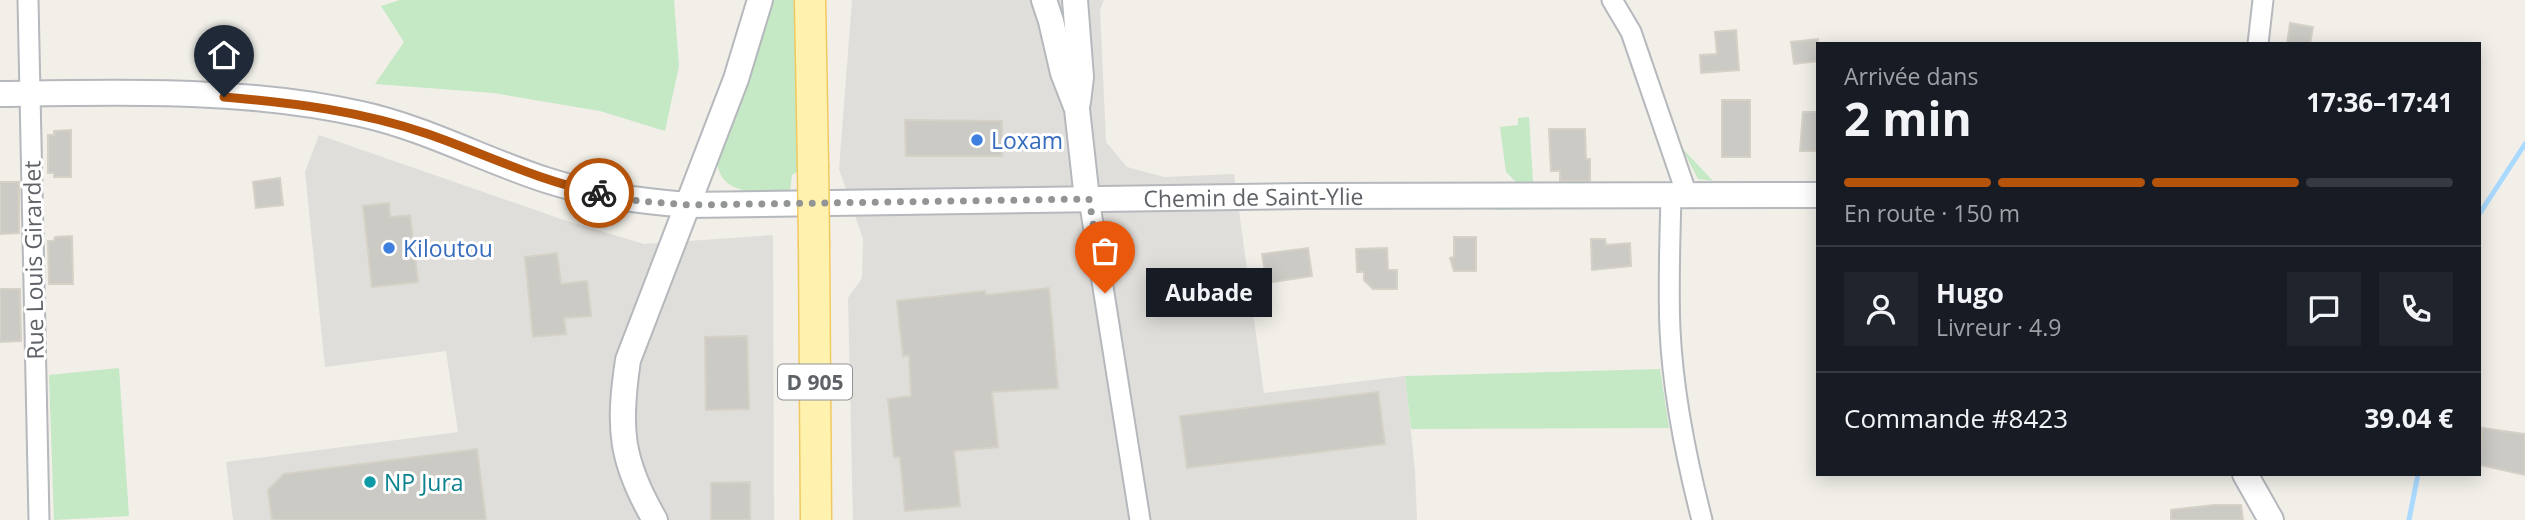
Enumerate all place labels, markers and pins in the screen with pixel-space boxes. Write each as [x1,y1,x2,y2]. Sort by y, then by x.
pin [194,25,254,97]
place label: Loxam [991,124,1063,156]
marker: Loxam [969,132,985,148]
pin [1075,221,1135,293]
place label: Kiloutou [403,232,493,264]
marker: Kiloutou [381,240,397,256]
callout: Aubade [1147,268,1273,318]
place label: NP Jura [384,466,464,498]
marker: NP Jura [362,474,378,490]

